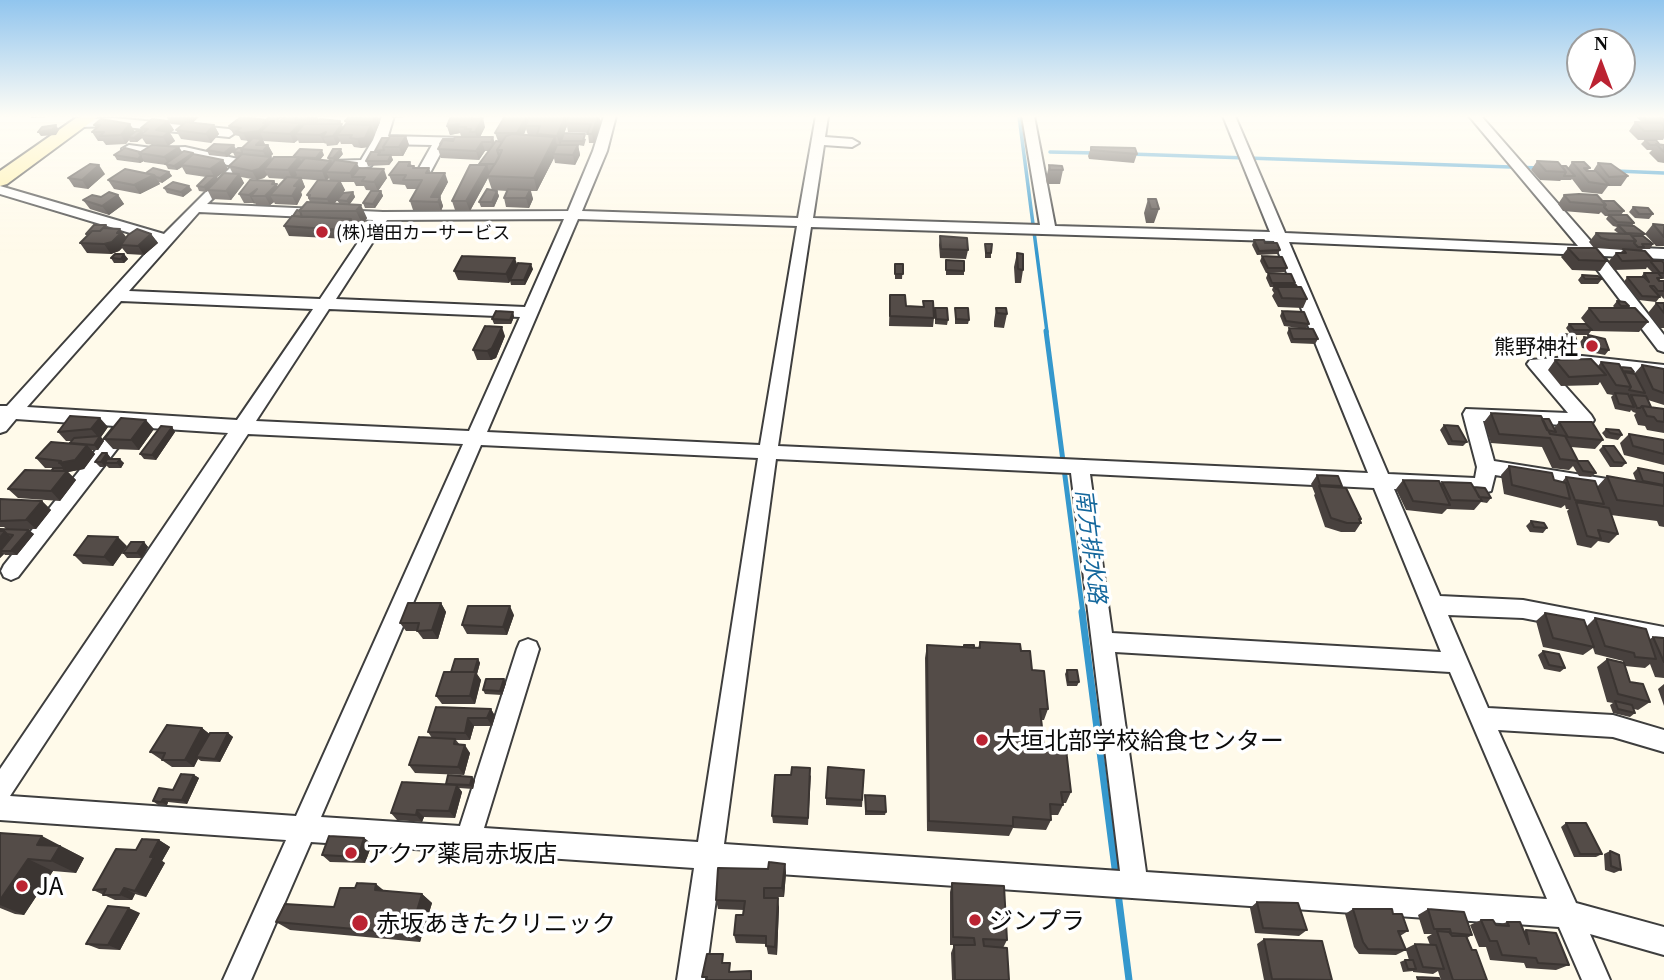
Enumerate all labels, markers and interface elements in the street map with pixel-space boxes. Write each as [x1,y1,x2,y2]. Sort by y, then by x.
north arrow [1566,28,1636,98]
text: N [1594,33,1608,54]
place label: (株)増田カーサービス [336,221,510,243]
marker: (株)増田カーサービス [314,224,330,240]
place label: 熊野神社 [1494,333,1578,359]
marker: 熊野神社 [1584,338,1600,354]
water label: 南方排水路 [1071,487,1113,605]
place label: 大垣北部学校給食センター [996,726,1284,754]
marker: 大垣北部学校給食センター [974,732,990,748]
place label: アクア薬局赤坂店 [365,839,557,867]
marker: アクア薬局赤坂店 [343,845,359,861]
place label: JA [36,872,63,900]
marker: JA [14,878,30,894]
place label: ジンプラ [989,906,1085,934]
place label: 赤坂あきたクリニック [376,909,616,937]
marker: ジンプラ [967,912,983,928]
marker: 赤坂あきたクリニック [350,913,370,933]

